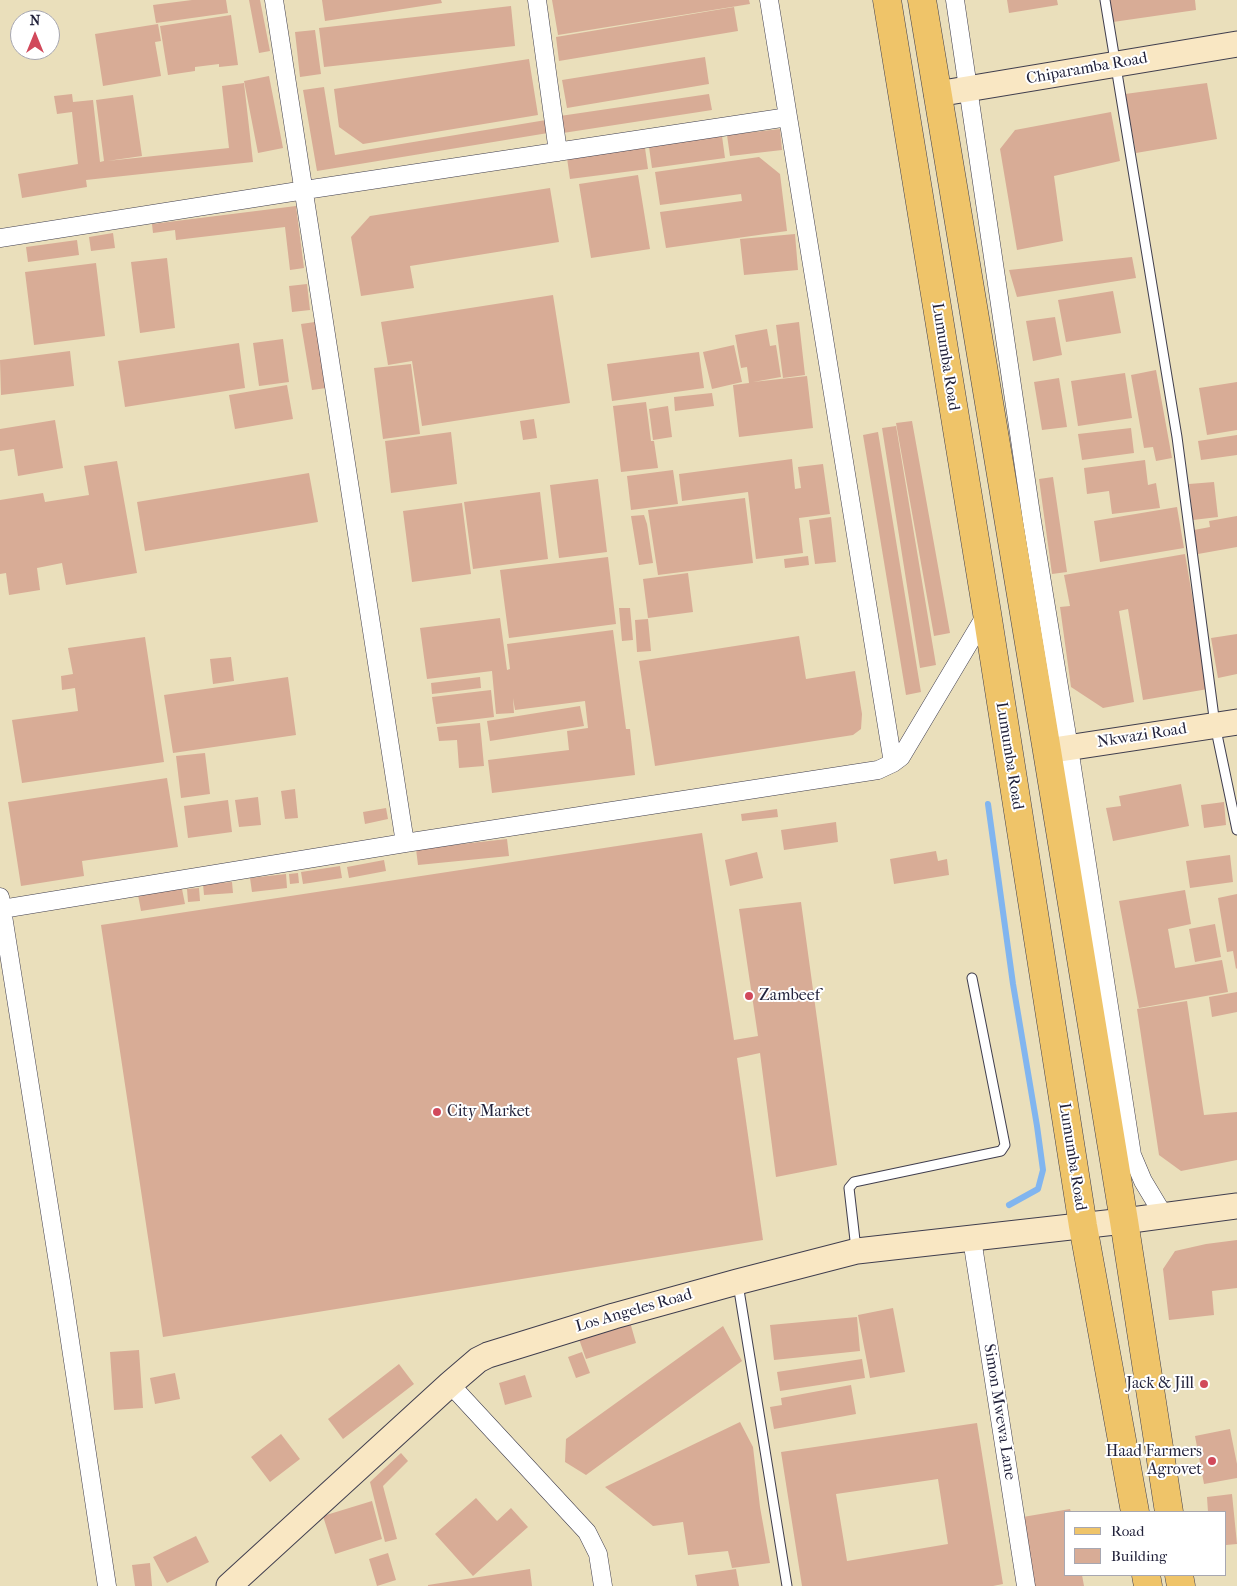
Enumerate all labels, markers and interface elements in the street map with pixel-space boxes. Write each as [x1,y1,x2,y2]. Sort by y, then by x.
north arrow [10,10,60,60]
text: N [30,12,40,29]
street label: Chiparamba Road [1025,49,1149,89]
street label: Lumumba Road [927,302,963,412]
street label: Lumumba Road [991,701,1027,811]
street label: Nkwazi Road [1096,719,1188,753]
place label: Zambeef [759,986,820,1006]
marker: Zambeef [743,990,755,1002]
place label: City Market [447,1102,530,1122]
street label: Lumumba Road [1054,1102,1090,1212]
marker: City Market [431,1106,443,1118]
street label: Los Angeles Road [573,1285,695,1337]
street label: Simon Mwewa Lane [979,1343,1019,1481]
place label: Jack & Jill [1126,1374,1194,1394]
marker: Jack & Jill [1198,1378,1210,1390]
place label: Haad Farmers Agrovet [1106,1442,1202,1480]
marker: Haad Farmers Agrovet [1206,1455,1218,1467]
legend [1064,1511,1227,1576]
text: Road [1111,1522,1144,1540]
text: Building [1111,1547,1167,1565]

